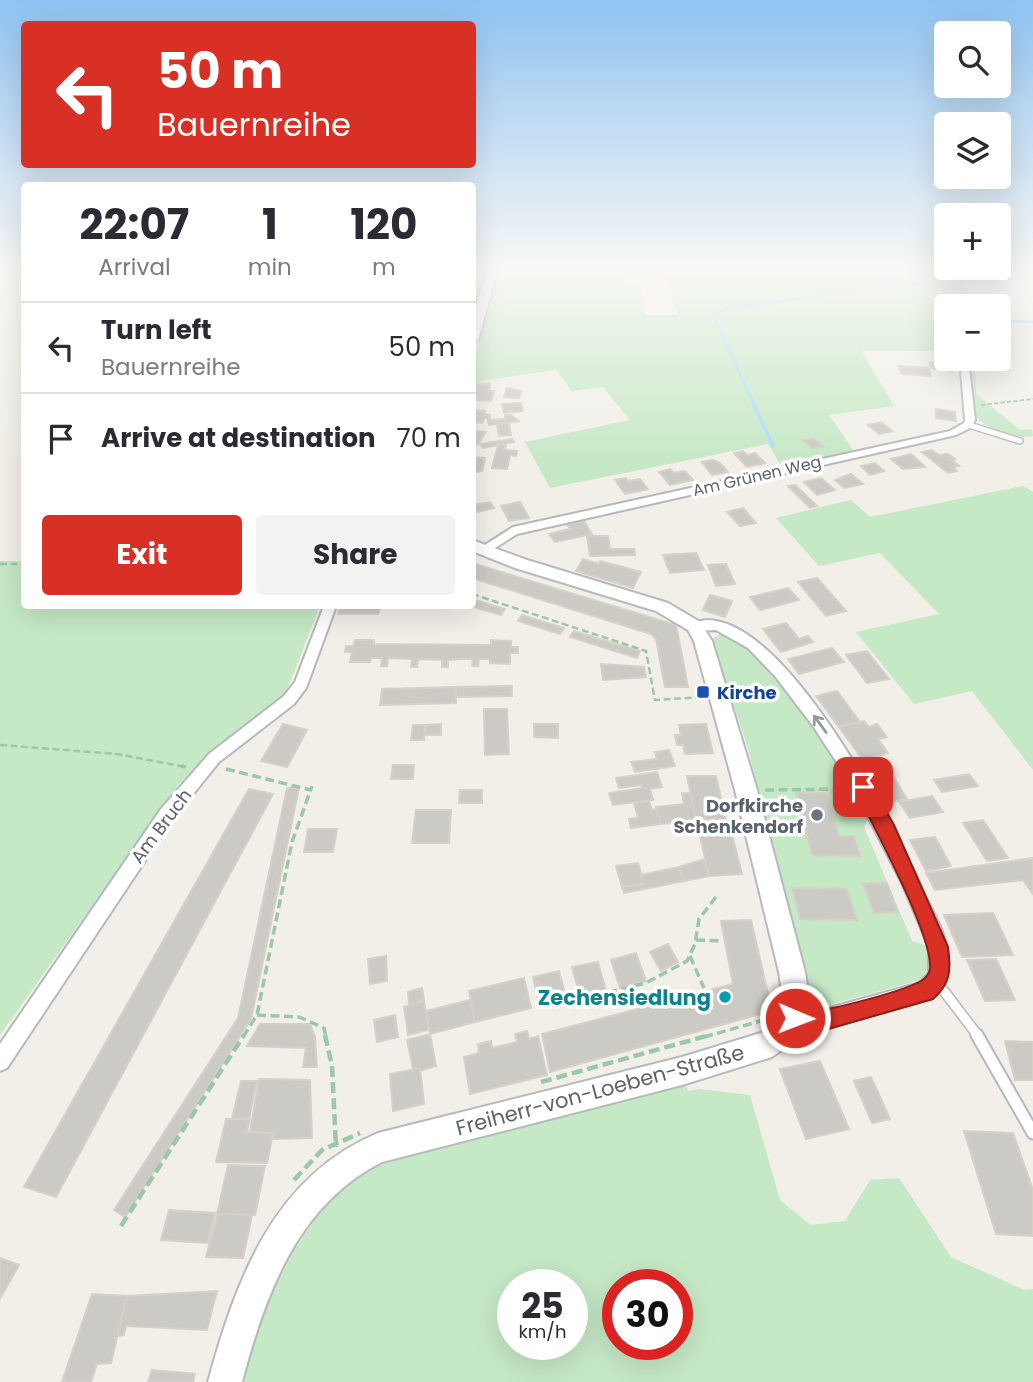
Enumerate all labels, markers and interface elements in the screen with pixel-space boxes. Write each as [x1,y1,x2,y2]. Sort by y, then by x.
map controls [934,21,1011,371]
button: search [934,21,1011,98]
text: 50 m [157,37,283,105]
icon: left [42,49,133,140]
text: Bauernreihe [157,102,351,147]
button: layers [934,112,1011,189]
text: 22:07 [80,195,189,254]
text: 1 [262,195,278,254]
text: 120 [350,195,418,254]
button: + [934,203,1011,280]
text: Arrival [98,251,171,283]
text: min [248,251,292,283]
text: m [372,251,396,283]
button: − [934,294,1011,371]
text: Turn left [101,312,212,348]
icon: left [42,329,80,367]
text: 50 m [389,329,455,365]
text: Bauernreihe [101,351,240,383]
icon: arrive [42,420,80,458]
text: Arrive at destination [101,420,376,456]
text: 70 m [397,420,461,456]
street label: Am Grünen Weg [690,450,824,502]
button: Exit [42,515,242,595]
button: Share [256,515,455,595]
place label: Kirche [717,680,777,705]
marker: Kirche [695,684,711,700]
one-way arrow [813,715,828,734]
pin [833,757,893,817]
icon: arrive [844,768,882,806]
street label: Am Bruch [125,784,197,868]
place label: Dorfkirche Schenkendorf [673,793,804,839]
marker: Dorfkirche Schenkendorf [809,807,825,823]
position arrow [758,981,832,1055]
place label: Zechensiedlung [538,983,711,1012]
marker: Zechensiedlung [717,989,733,1005]
street label: Freiherr-von-Loeben-Straße [453,1037,747,1143]
speed limit sign: 30 [602,1269,693,1360]
text: 25 [521,1281,564,1330]
text: km/h [519,1319,566,1344]

